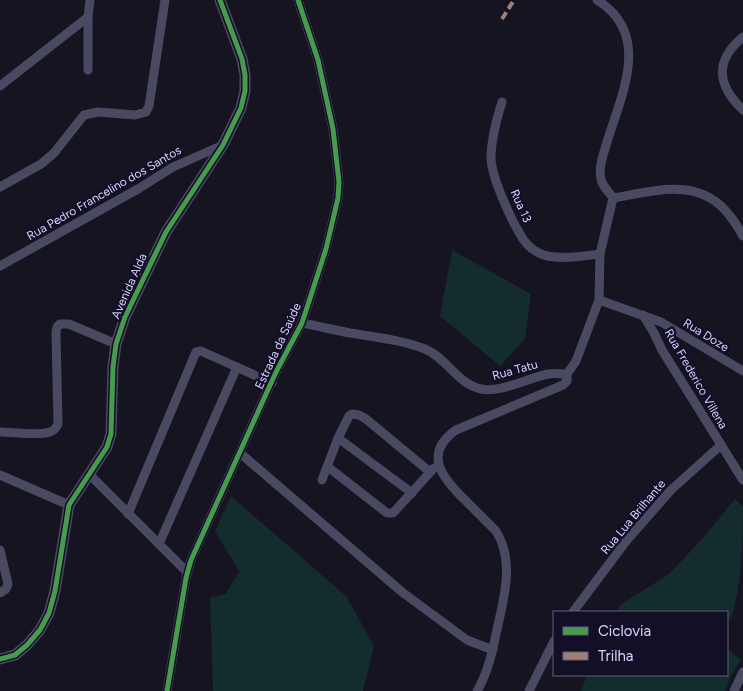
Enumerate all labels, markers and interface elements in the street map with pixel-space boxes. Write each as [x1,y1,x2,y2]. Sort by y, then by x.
street label: Rua Pedro Francelino dos Santos [24,143,184,243]
street label: Rua 13 [508,187,534,225]
street label: Avenida Alda [108,251,150,321]
street label: Estrada da Saúde [252,300,304,391]
street label: Rua Doze [681,316,732,355]
street label: Rua Frederico Villena [662,327,730,431]
street label: Rua Tatu [491,357,539,383]
street label: Rua Lua Brilhante [598,477,668,557]
legend [553,611,728,676]
text: Ciclovia [598,622,651,640]
text: Trilha [598,647,633,665]

